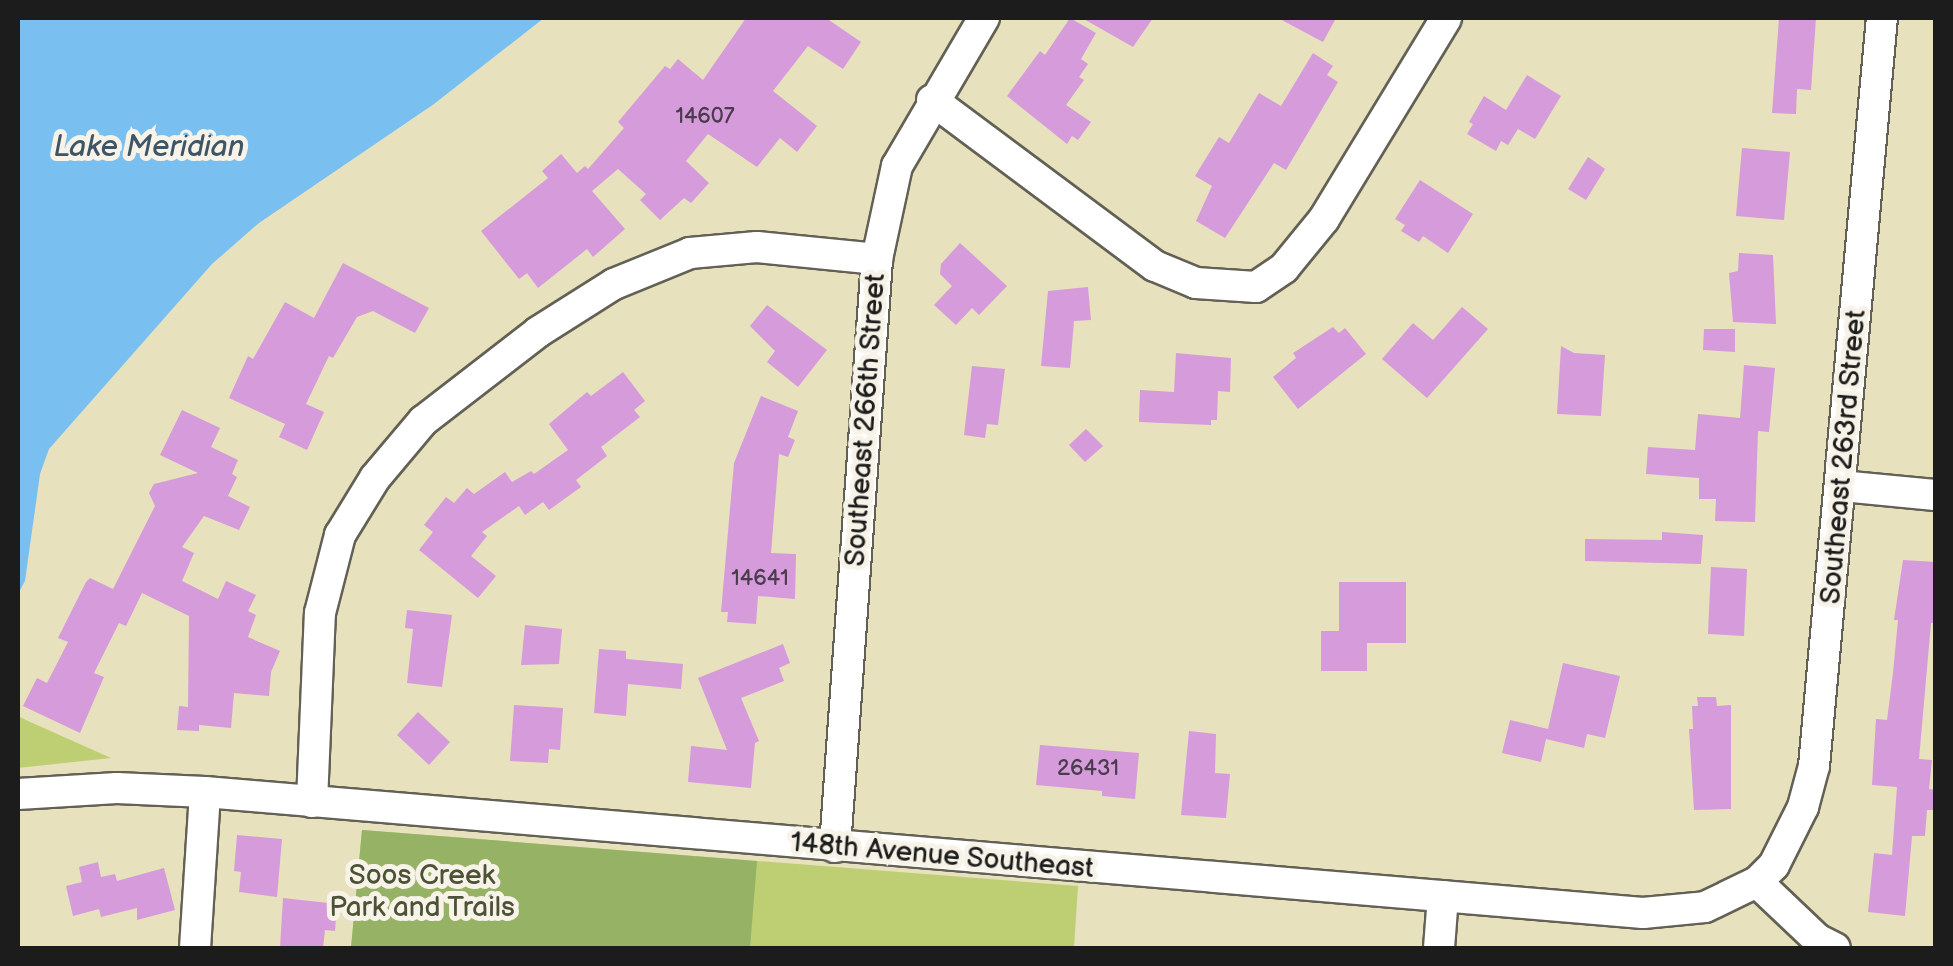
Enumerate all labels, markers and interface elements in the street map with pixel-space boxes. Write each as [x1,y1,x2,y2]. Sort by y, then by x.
house number: 14607 [675,104,735,130]
water label: Lake Meridian [54,129,244,165]
street label: Southeast 266th Street [839,272,893,568]
street label: Southeast 263rd Street [1814,308,1874,606]
house number: 14641 [731,566,789,592]
house number: 26431 [1057,756,1119,782]
street label: 148th Avenue Southeast [789,826,1095,886]
park label: Soos Creek Park and Trails [329,859,515,925]

